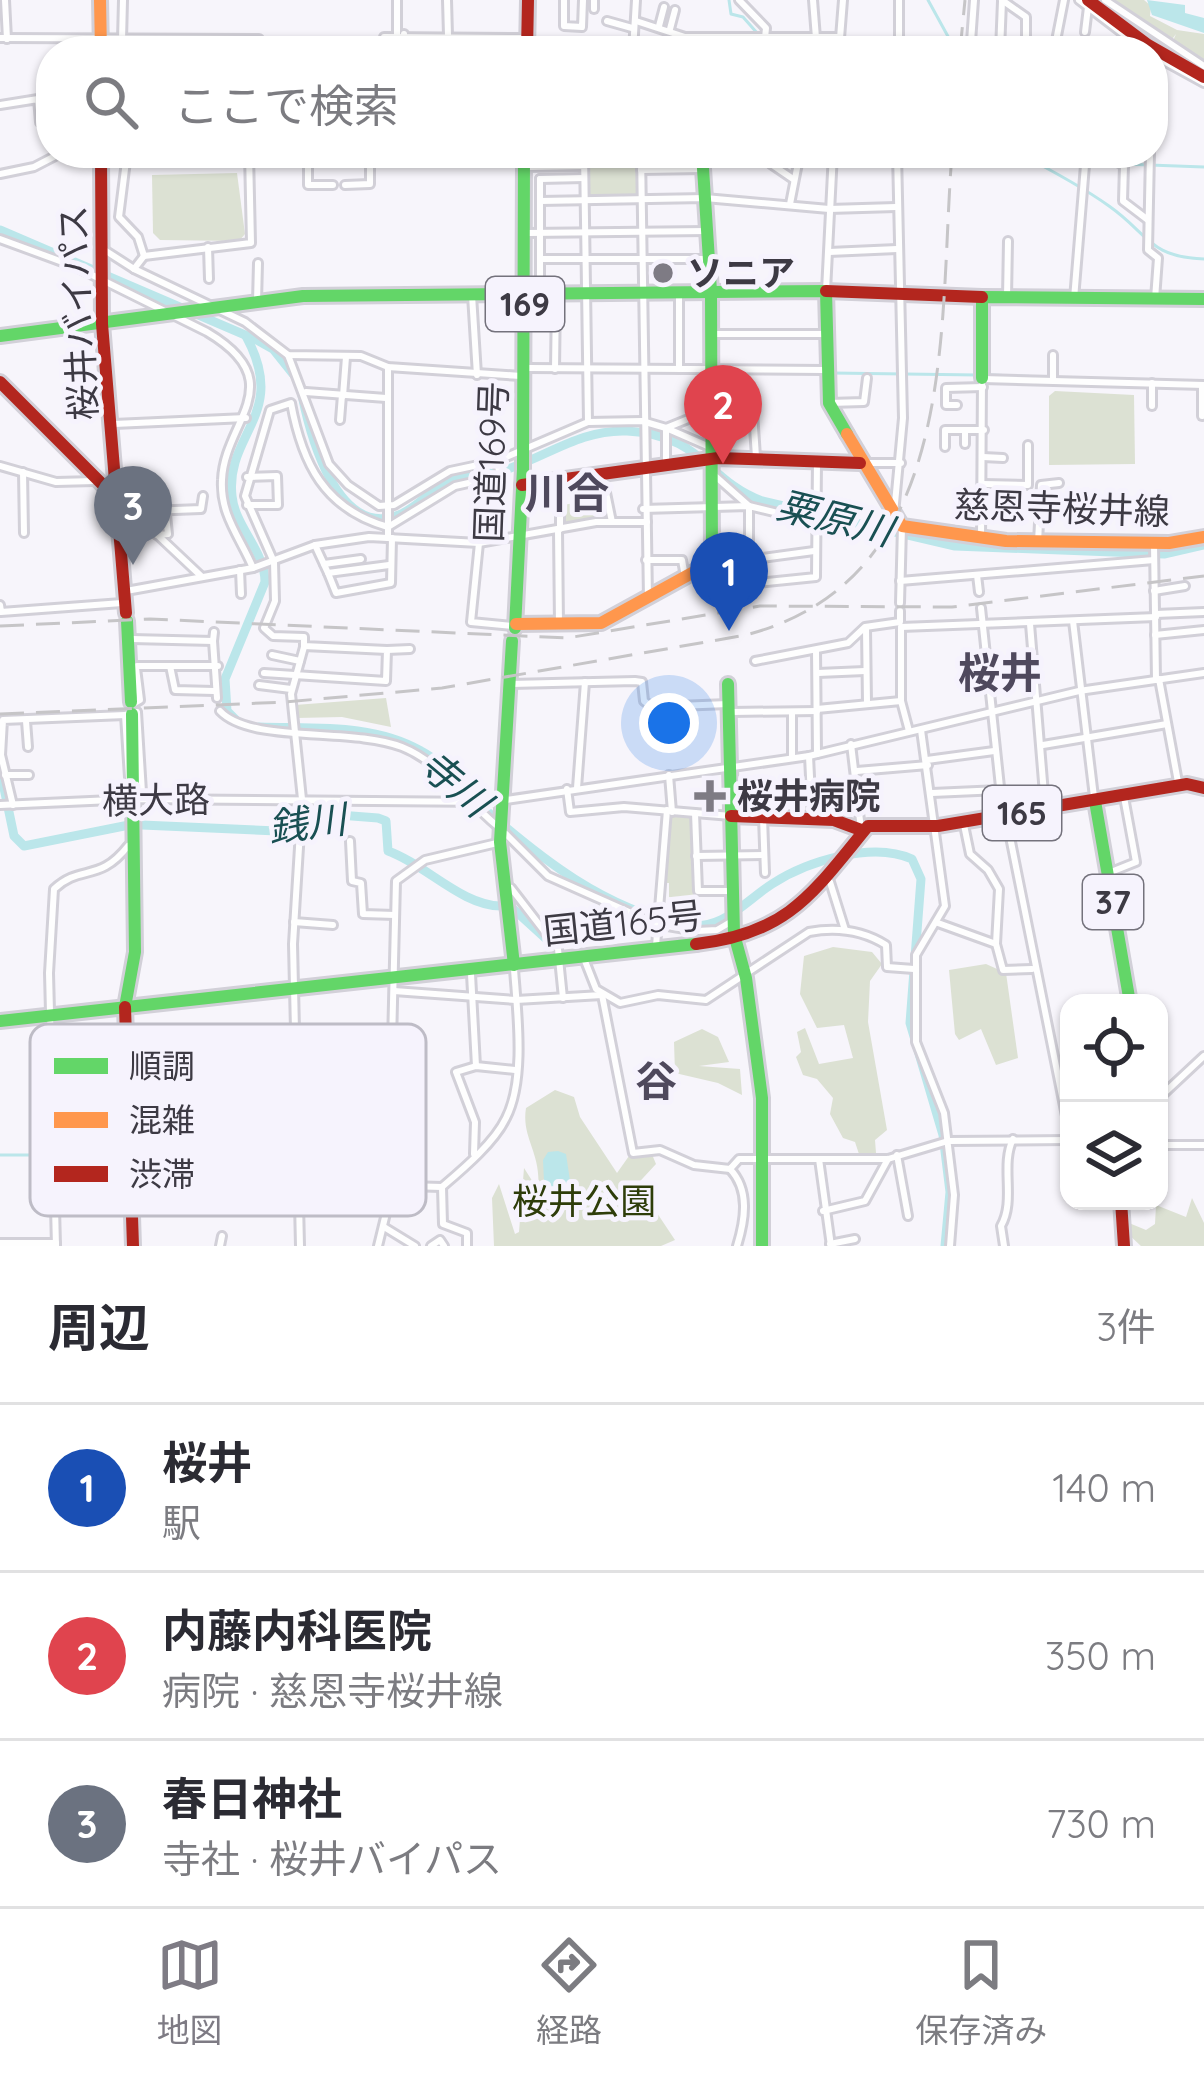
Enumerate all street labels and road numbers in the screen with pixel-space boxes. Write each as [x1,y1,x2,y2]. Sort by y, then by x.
street label: 桜井バイパス [49,204,106,422]
road number: 169 [486,277,564,331]
street label: 国道169号 [465,381,516,543]
street label: 慈恩寺桜井線 [953,481,1171,534]
street label: 横大路 [102,776,210,823]
road number: 165 [983,786,1061,840]
road number: 37 [1083,875,1143,929]
street label: 国道165号 [541,892,705,953]

